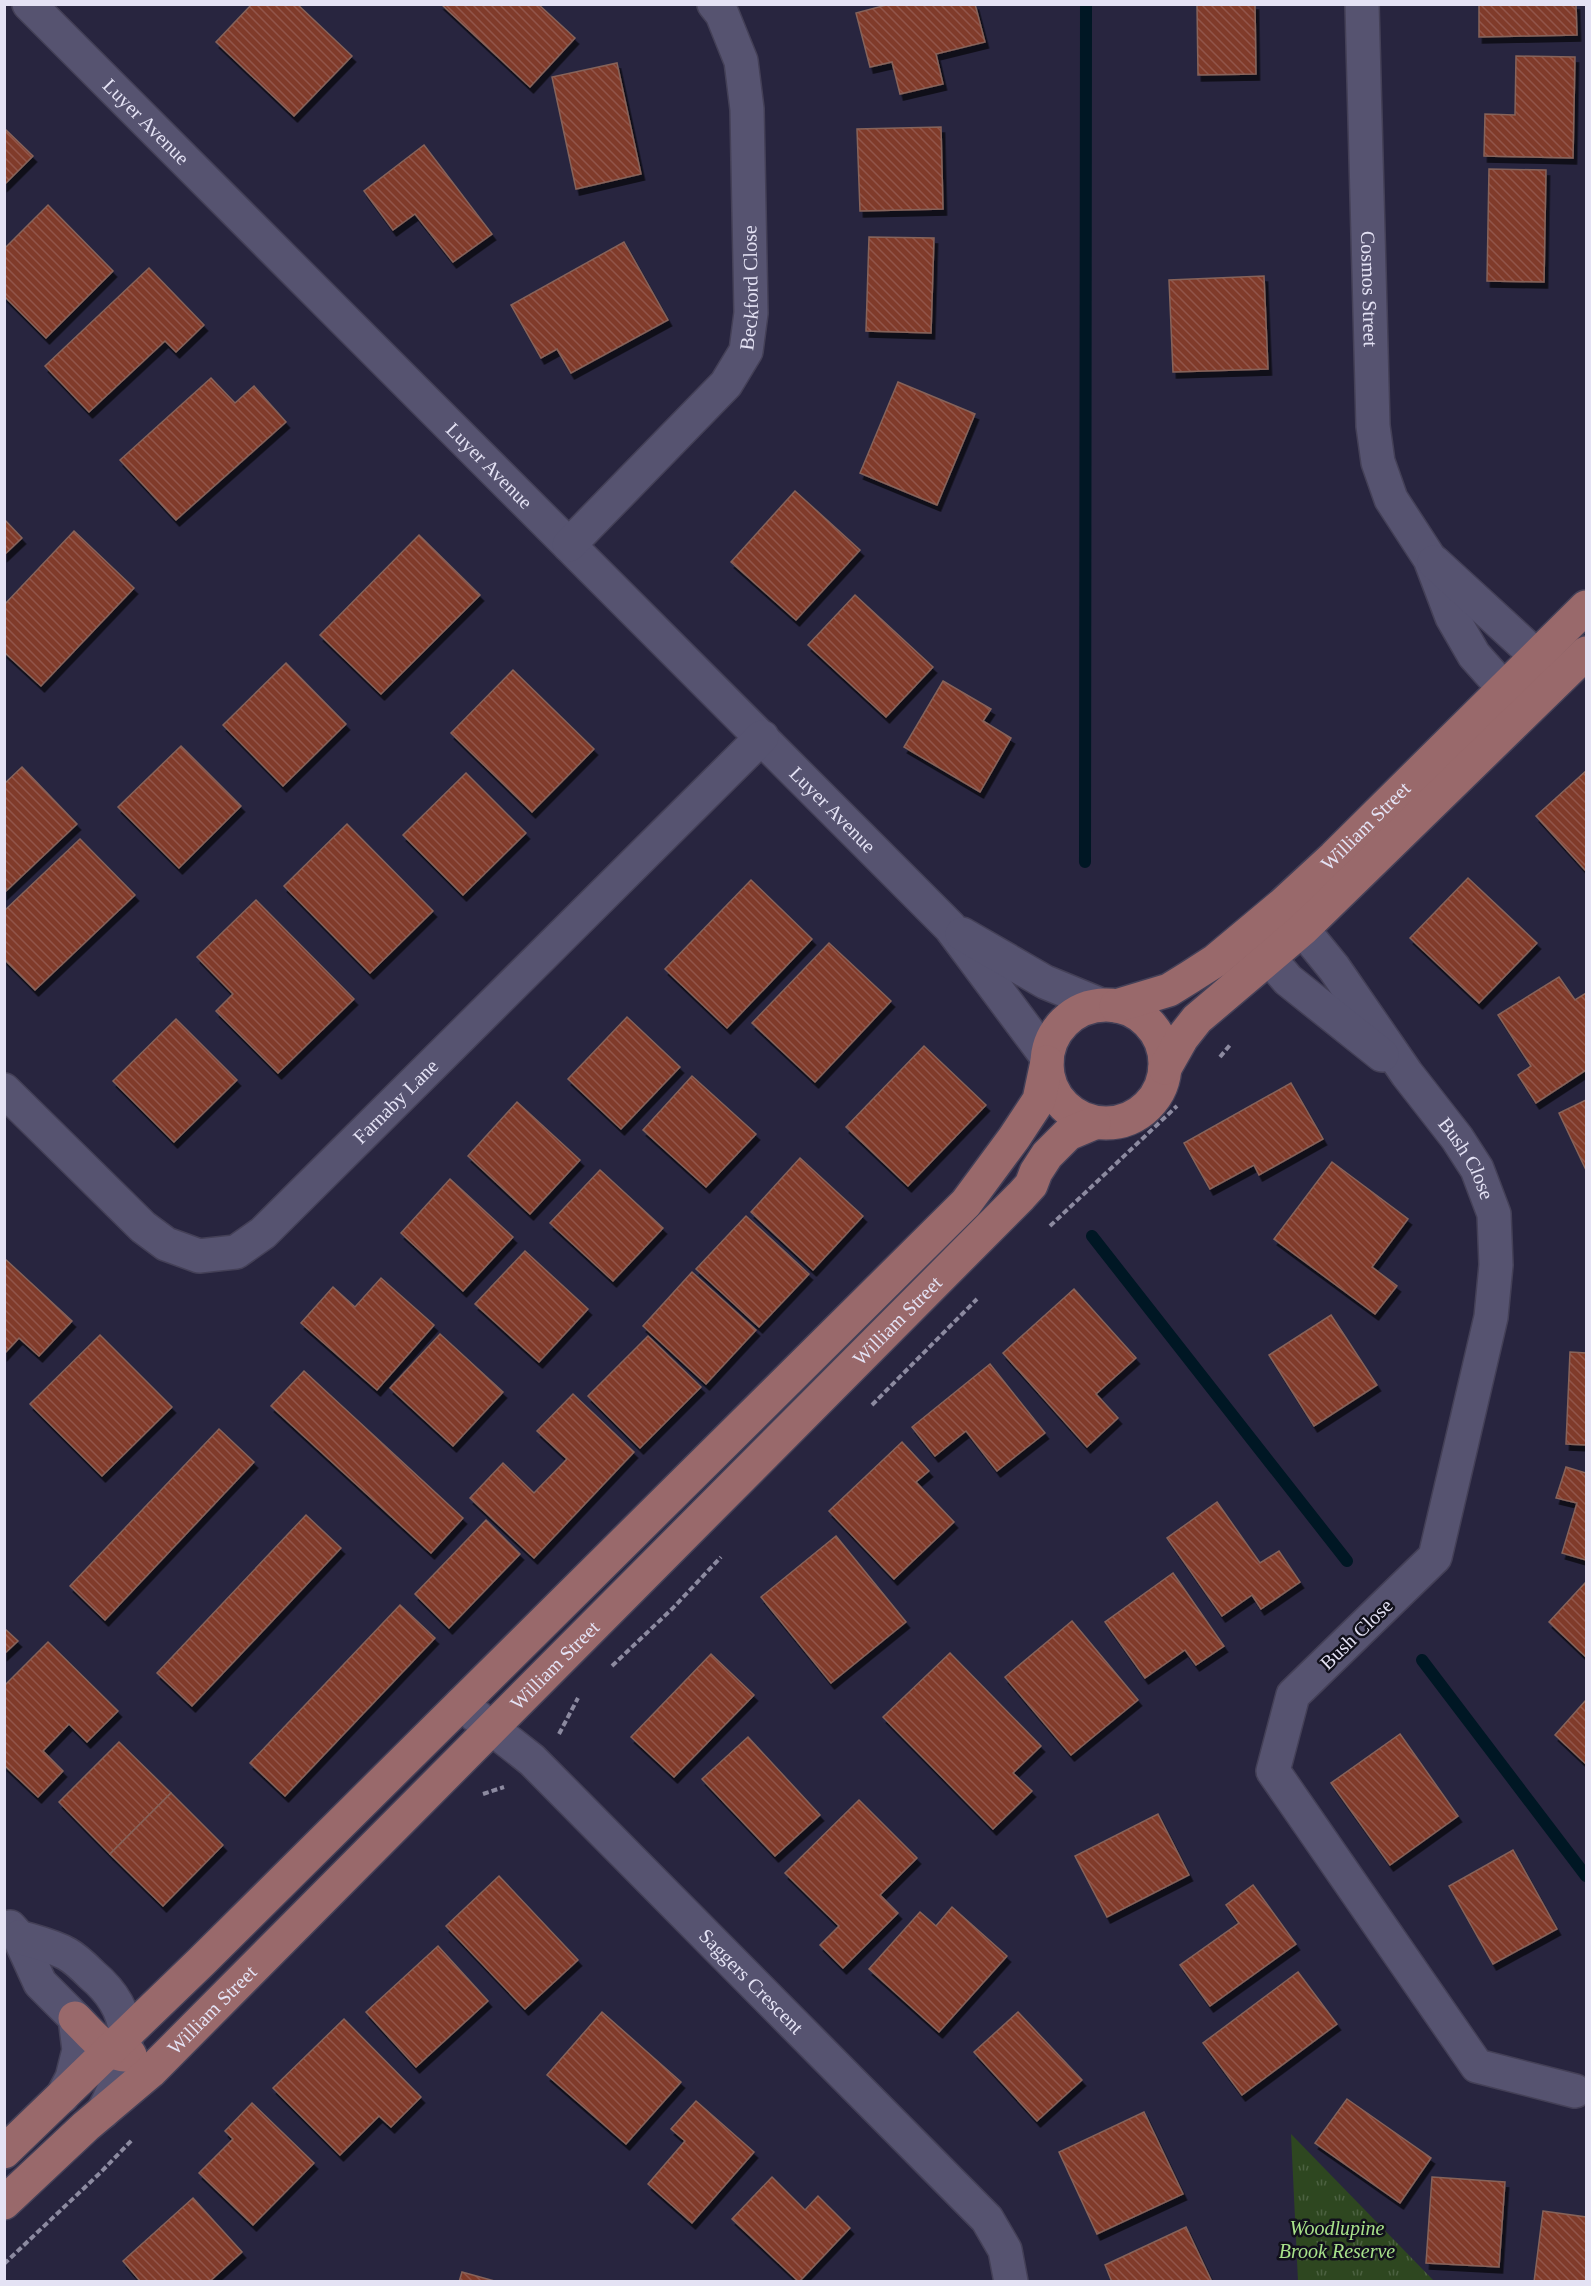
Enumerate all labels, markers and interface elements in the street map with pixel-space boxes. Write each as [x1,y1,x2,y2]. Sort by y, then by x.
street label: Luyer Avenue [99,74,194,169]
street label: Beckford Close [735,225,762,351]
street label: Cosmos Street [1357,231,1382,348]
street label: Luyer Avenue [442,418,537,513]
street label: Luyer Avenue [785,762,880,857]
street label: William Street [1316,777,1415,875]
street label: Farnaby Lane [349,1054,443,1148]
street label: Bush Close [1434,1113,1498,1203]
street label: William Street [848,1271,946,1370]
street label: Bush Close [1315,1594,1397,1674]
street label: William Street [506,1616,604,1714]
street label: Saggers Crescent [695,1924,808,2038]
street label: William Street [163,1960,261,2059]
park label: Woodlupine Brook Reserve [1279,2217,1395,2262]

